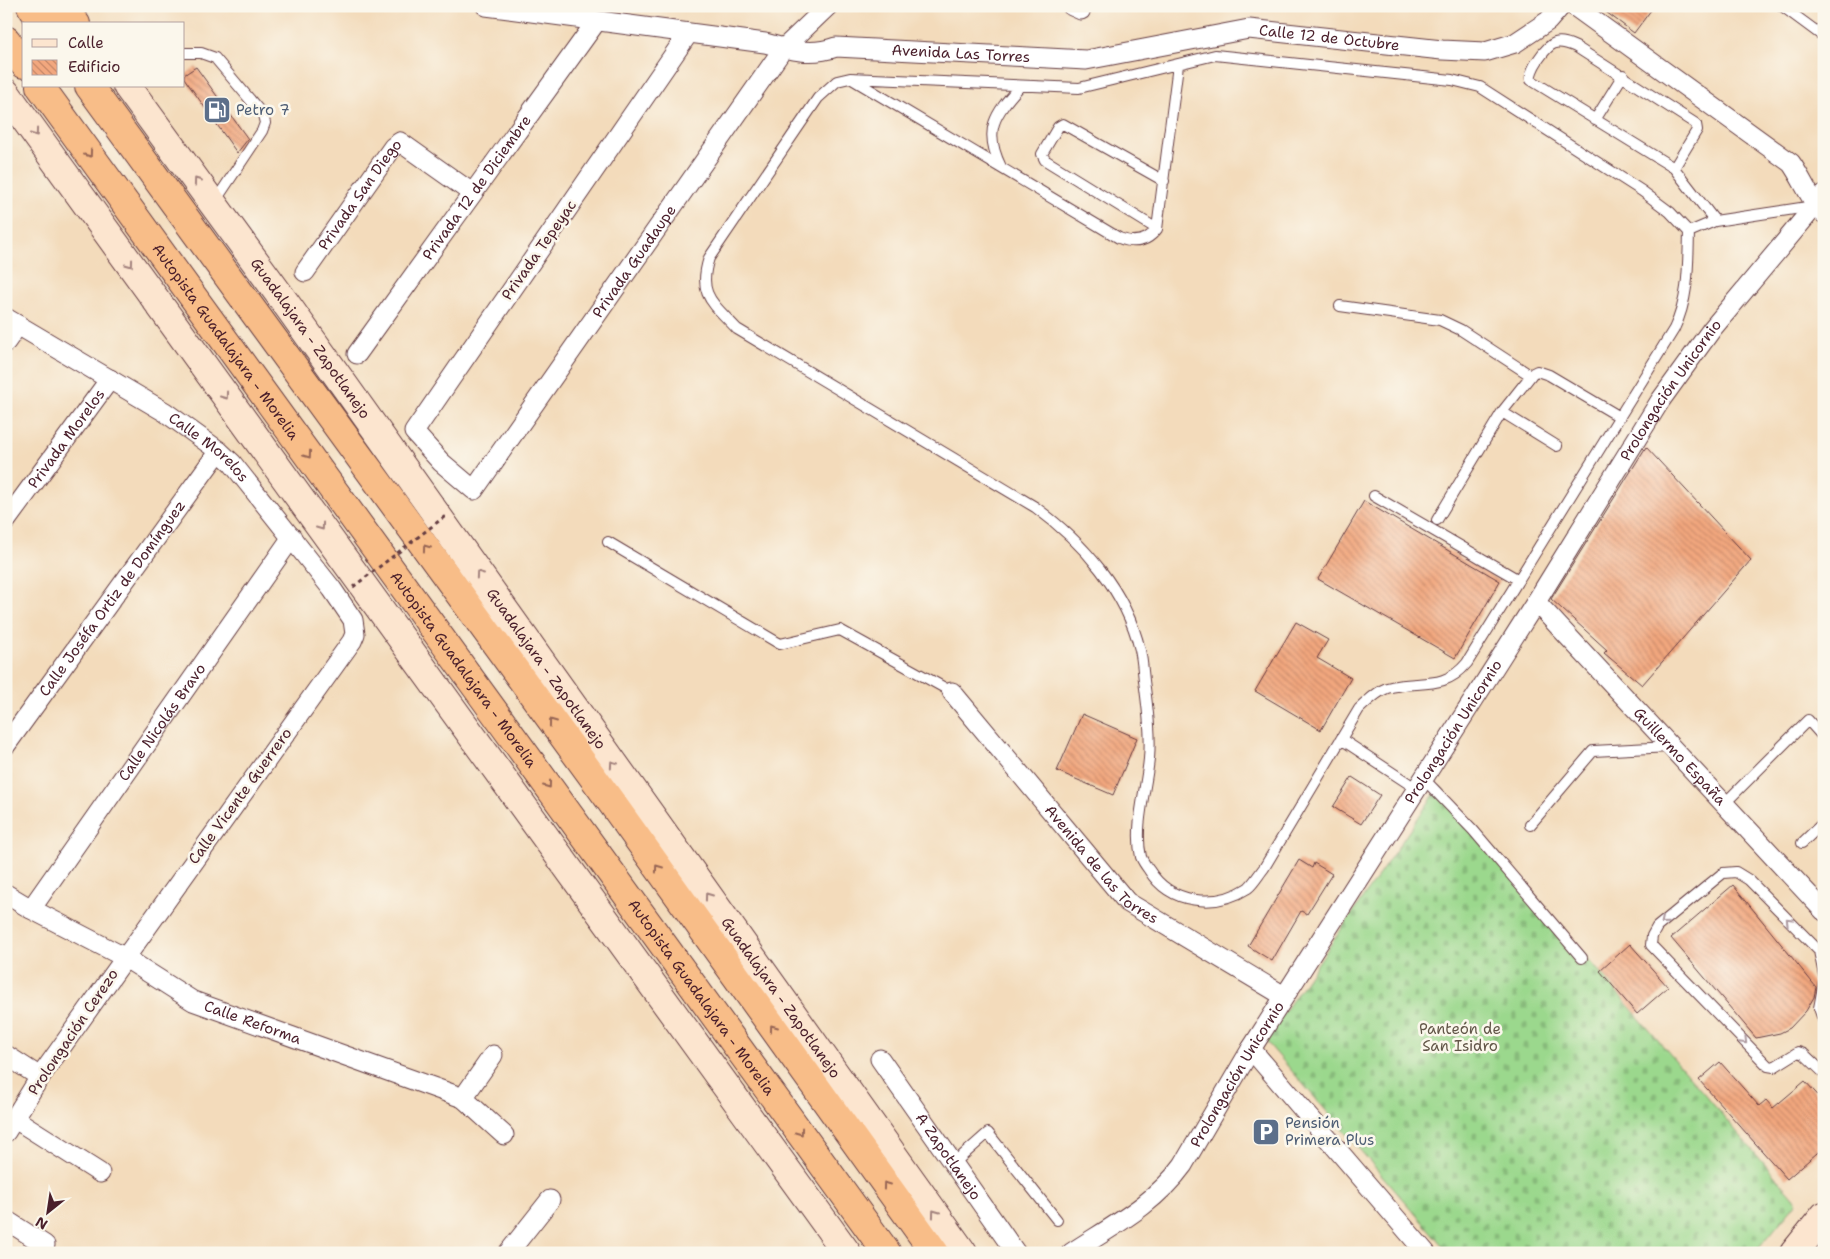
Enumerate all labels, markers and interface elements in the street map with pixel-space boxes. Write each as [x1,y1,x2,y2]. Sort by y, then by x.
street label: Calle 12 de Octubre [1258,20,1401,55]
legend [22,22,185,88]
text: Calle [68,33,104,53]
street label: Avenida Las Torres [891,40,1031,67]
text: Edificio [68,57,120,77]
fuel station icon: Petro 7 [202,95,232,125]
place label: Petro 7 [236,100,290,120]
street label: Privada 12 de Diciembre [418,111,536,264]
one-way arrow [29,127,38,136]
street label: Privada San Diego [313,134,406,254]
one-way arrow [83,148,92,158]
one-way arrow [194,177,203,187]
street label: Privada Tepeyac [497,196,581,304]
street label: Privada Guadaupe [588,201,681,322]
street label: Autopista Guadalajara - Morelia [148,240,304,444]
street label: Guadalajara - Zapotlanejo [246,254,375,423]
one-way arrow [124,258,133,268]
street label: Prolongación Unicornio [1615,315,1726,465]
street label: Privada Morelos [23,385,109,492]
one-way arrow [219,390,228,400]
street label: Calle Morelos [165,408,253,486]
one-way arrow [302,449,311,459]
street label: Calle Joséfa Ortiz de Domínguez [34,496,190,701]
one-way arrow [315,521,324,531]
one-way arrow [423,545,431,554]
street label: Autopista Guadalajara - Morelia [386,567,542,772]
one-way arrow [476,570,485,580]
street label: Guadalajara - Zapotlanejo [482,584,611,753]
street label: Prolongación Unicornio [1400,656,1507,808]
street label: Calle Nicolás Bravo [114,659,210,785]
street label: Guillermo España [1629,703,1731,810]
one-way arrow [549,718,558,728]
street label: Calle Vicente Guerrero [184,724,296,868]
one-way arrow [610,760,620,769]
one-way arrow [542,779,551,789]
street label: Avenida de las Torres [1040,801,1162,928]
one-way arrow [655,864,664,873]
one-way arrow [705,892,714,902]
street label: Autopista Guadalajara - Morelia [623,895,780,1100]
street label: Guadalajara - Zapotlanejo [717,913,845,1082]
one-way arrow [1661,916,1670,925]
one-way arrow [1786,918,1795,927]
street label: Prolongación Cerezo [23,965,123,1099]
street label: Calle Reforma [201,996,305,1049]
street label: Prolongación Unicornio [1186,997,1289,1151]
park label: Panteón de San Isidro [1419,1019,1501,1056]
one-way arrow [770,1024,779,1034]
one-way arrow [1738,1036,1747,1045]
street label: A Zapotlanejo [911,1109,986,1204]
place label: Pensión Primera Plus [1285,1113,1375,1150]
parking icon: Pensión Primera Plus [1251,1117,1281,1147]
one-way arrow [794,1126,803,1136]
one-way arrow [883,1181,892,1191]
north arrow [22,1186,72,1236]
one-way arrow [932,1209,941,1219]
text: N [32,1213,51,1234]

